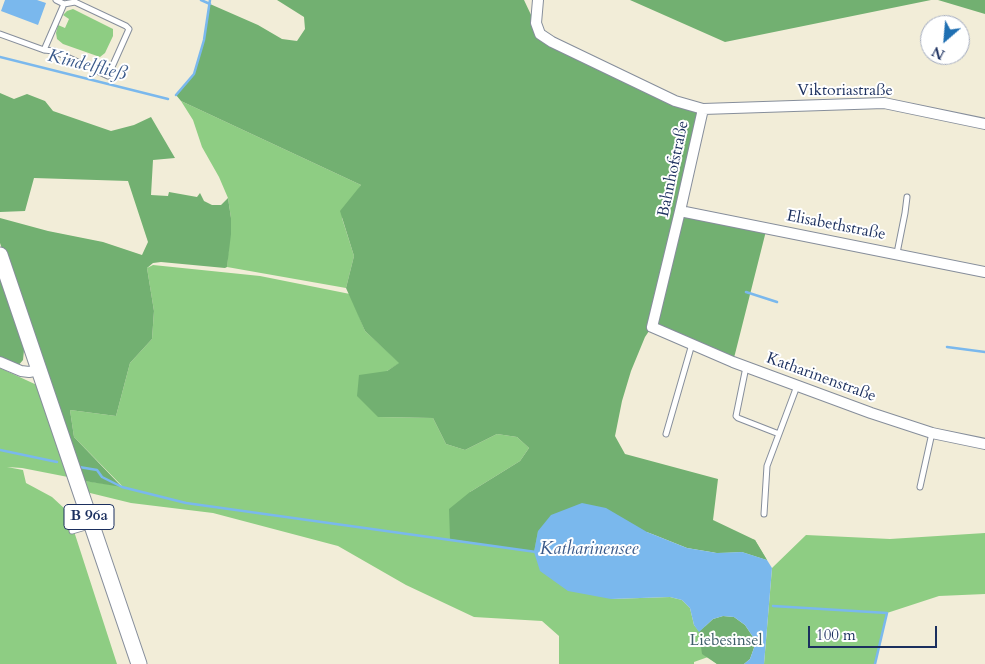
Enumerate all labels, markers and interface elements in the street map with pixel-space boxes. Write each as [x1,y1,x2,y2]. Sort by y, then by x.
north arrow [920,15,970,65]
text: N [929,42,948,64]
water label: Kindelfließ [45,46,129,86]
street label: Viktoriastraße [797,81,893,101]
street label: Bahnhofstraße [654,119,694,219]
street label: Elisabethstraße [785,207,887,245]
street label: Katharinenstraße [764,349,878,407]
road number: B 96a [64,504,114,530]
water label: Katharinensee [540,539,638,561]
scale bar [810,616,939,648]
text: 100 m [816,625,856,645]
park label: Liebesinsel [690,631,762,651]

